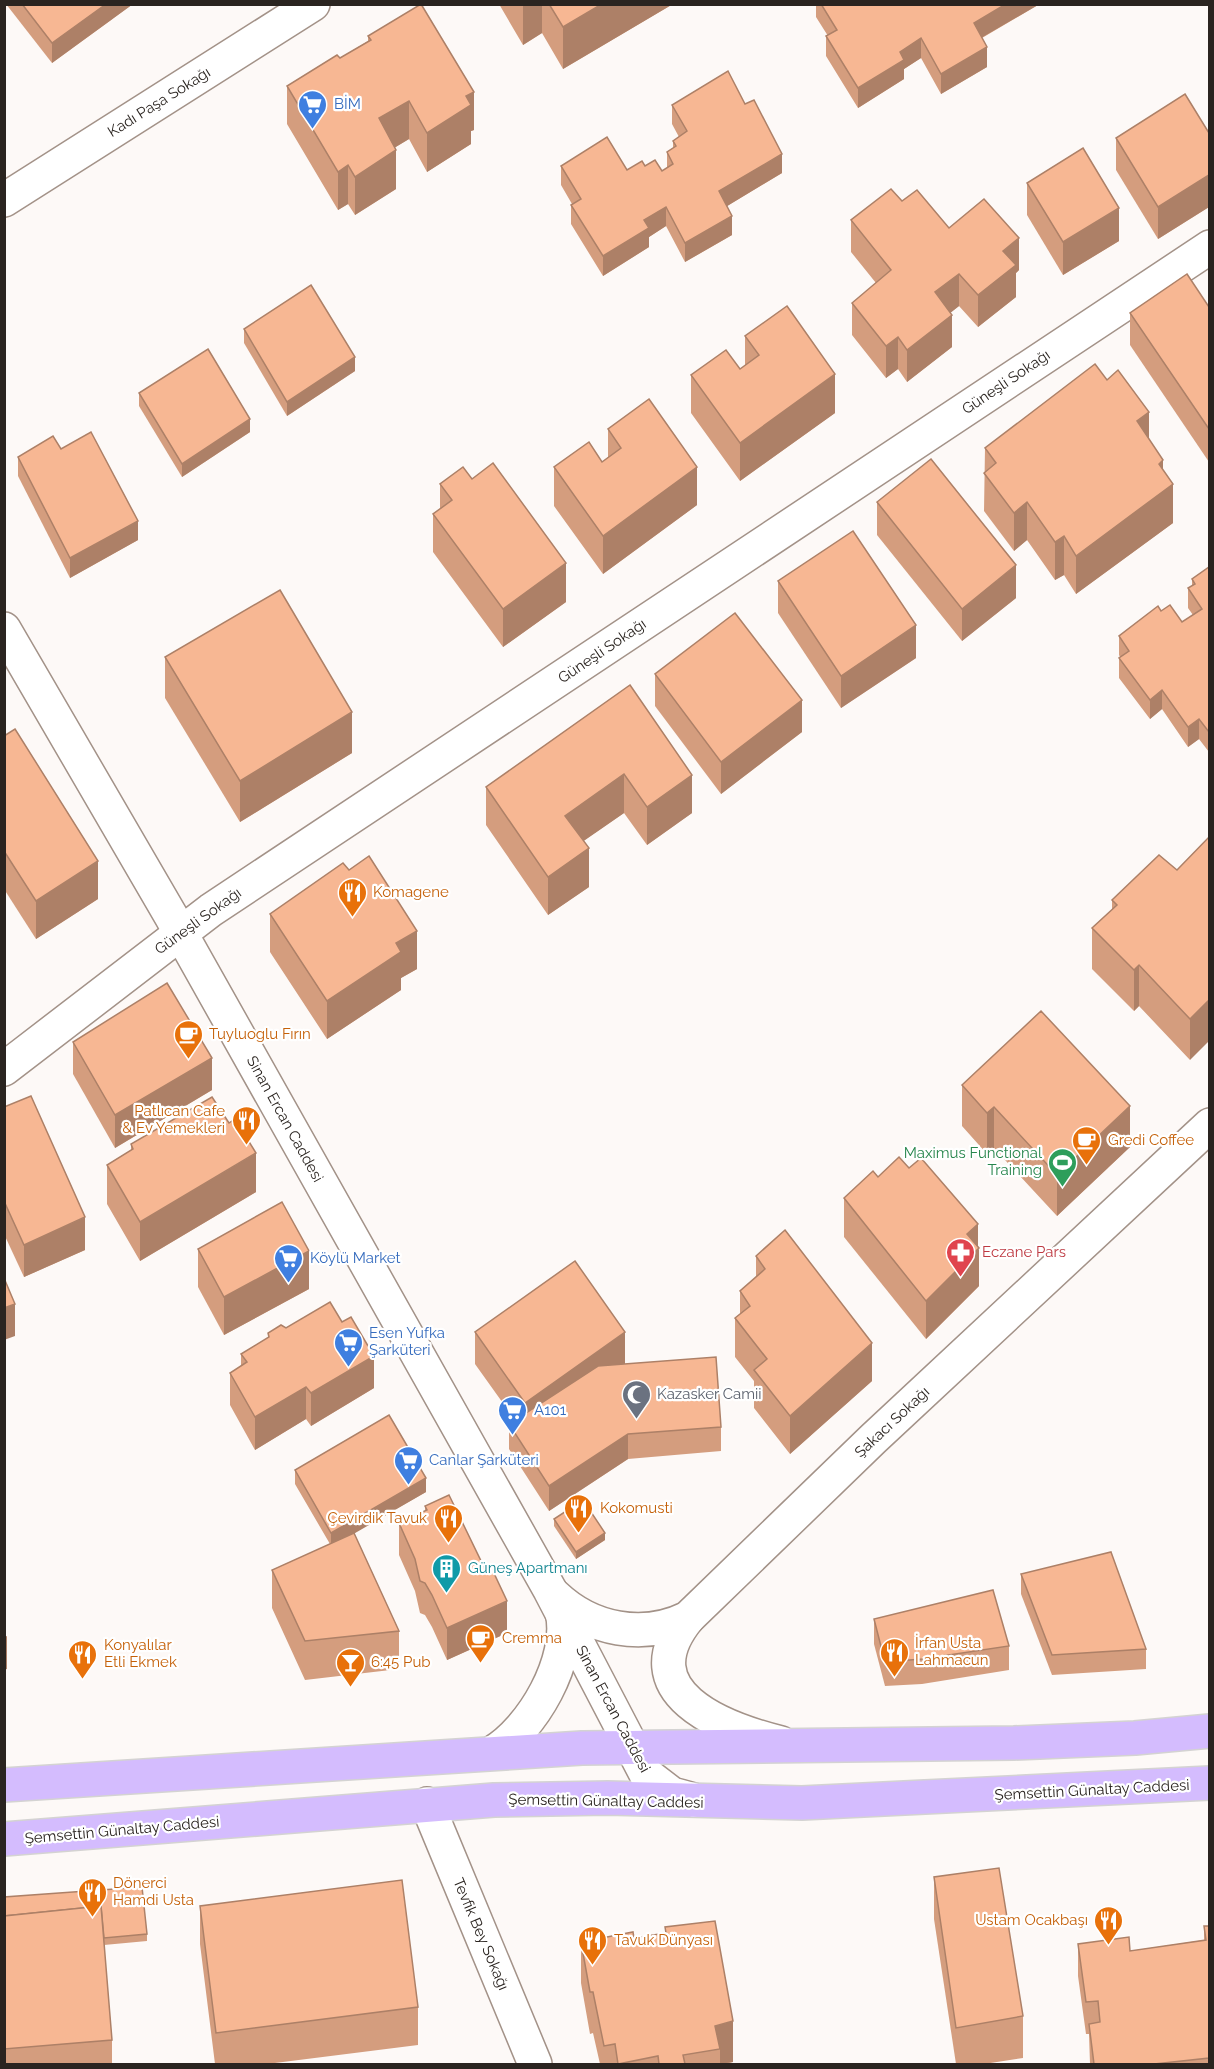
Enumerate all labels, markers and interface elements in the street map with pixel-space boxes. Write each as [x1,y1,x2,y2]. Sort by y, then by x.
street label: Kadı Paşa Sokağı [104,63,214,141]
supermarket icon: BİM [297,88,329,130]
place label: BİM [334,94,361,113]
street label: Güneşli Sokağı [959,346,1053,418]
street label: Güneşli Sokağı [555,615,649,687]
restaurant icon: Komagene [336,876,368,918]
place label: Komagene [373,883,449,901]
street label: Güneşli Sokağı [151,884,245,958]
cafe icon: Tuyluoglu Fırın [172,1018,204,1060]
place label: Tuyluoglu Fırın [209,1025,311,1043]
street label: Sinan Ercan Caddesi [243,1053,327,1185]
place label: Patlıcan Cafe & Ev Yemekleri [122,1102,225,1137]
restaurant icon: Patlıcan Cafe & Ev Yemekleri [230,1104,262,1146]
cafe icon: Gredi Coffee [1071,1124,1103,1166]
place label: Gredi Coffee [1108,1131,1194,1149]
place label: Maximus Functional Training [904,1144,1043,1179]
sports icon: Maximus Functional Training [1047,1146,1079,1188]
pharmacy icon: Eczane Pars [945,1236,977,1278]
supermarket icon: Köylü Market [273,1242,305,1284]
place label: Eczane Pars [982,1243,1066,1261]
place label: Köylü Market [310,1249,401,1267]
place label: Esen Yufka Şarküteri [369,1324,445,1359]
supermarket icon: Esen Yufka Şarküteri [332,1326,364,1368]
mosque icon: Kazasker Camii [620,1378,652,1420]
street label: Şakacı Sokağı [851,1383,933,1461]
place label: Kazasker Camii [657,1385,762,1403]
supermarket icon: A101 [497,1394,529,1436]
place label: A101 [534,1401,567,1419]
supermarket icon: Canlar Şarküteri [392,1444,424,1486]
place label: Canlar Şarküteri [429,1451,539,1469]
restaurant icon: Kokomusti [563,1492,595,1534]
place label: Kokomusti [600,1499,673,1517]
restaurant icon: Çevirdik Tavuk [432,1502,464,1544]
place label: Çevirdik Tavuk [327,1509,427,1527]
building icon: Güneş Apartmanı [431,1552,463,1594]
place label: Güneş Apartmanı [468,1559,588,1577]
cafe icon: Cremma [465,1622,497,1664]
place label: Cremma [502,1629,562,1647]
place label: İrfan Usta Lahmacun [915,1633,989,1669]
place label: Konyalılar Etli Ekmek [104,1636,177,1671]
restaurant icon: İrfan Usta Lahmacun [878,1636,910,1678]
restaurant icon: Konyalılar Etli Ekmek [67,1638,99,1680]
street label: Sinan Ercan Caddesi [572,1642,654,1776]
bar icon: 6:45 Pub [334,1646,366,1688]
place label: 6:45 Pub [371,1653,431,1671]
street label: Şemsettin Günaltay Caddesi [994,1776,1190,1804]
street label: Şemsettin Günaltay Caddesi [508,1790,704,1812]
street label: Şemsettin Günaltay Caddesi [24,1813,220,1847]
place label: Dönerci Hamdi Usta [113,1874,194,1909]
street label: Tevfik Bey Sokağı [449,1875,513,1993]
restaurant icon: Dönerci Hamdi Usta [76,1876,108,1918]
restaurant icon: Ustam Ocakbaşı [1093,1904,1125,1946]
place label: Ustam Ocakbaşı [975,1911,1088,1929]
restaurant icon: Tavuk Dünyası [577,1924,609,1966]
place label: Tavuk Dünyası [614,1931,713,1949]

